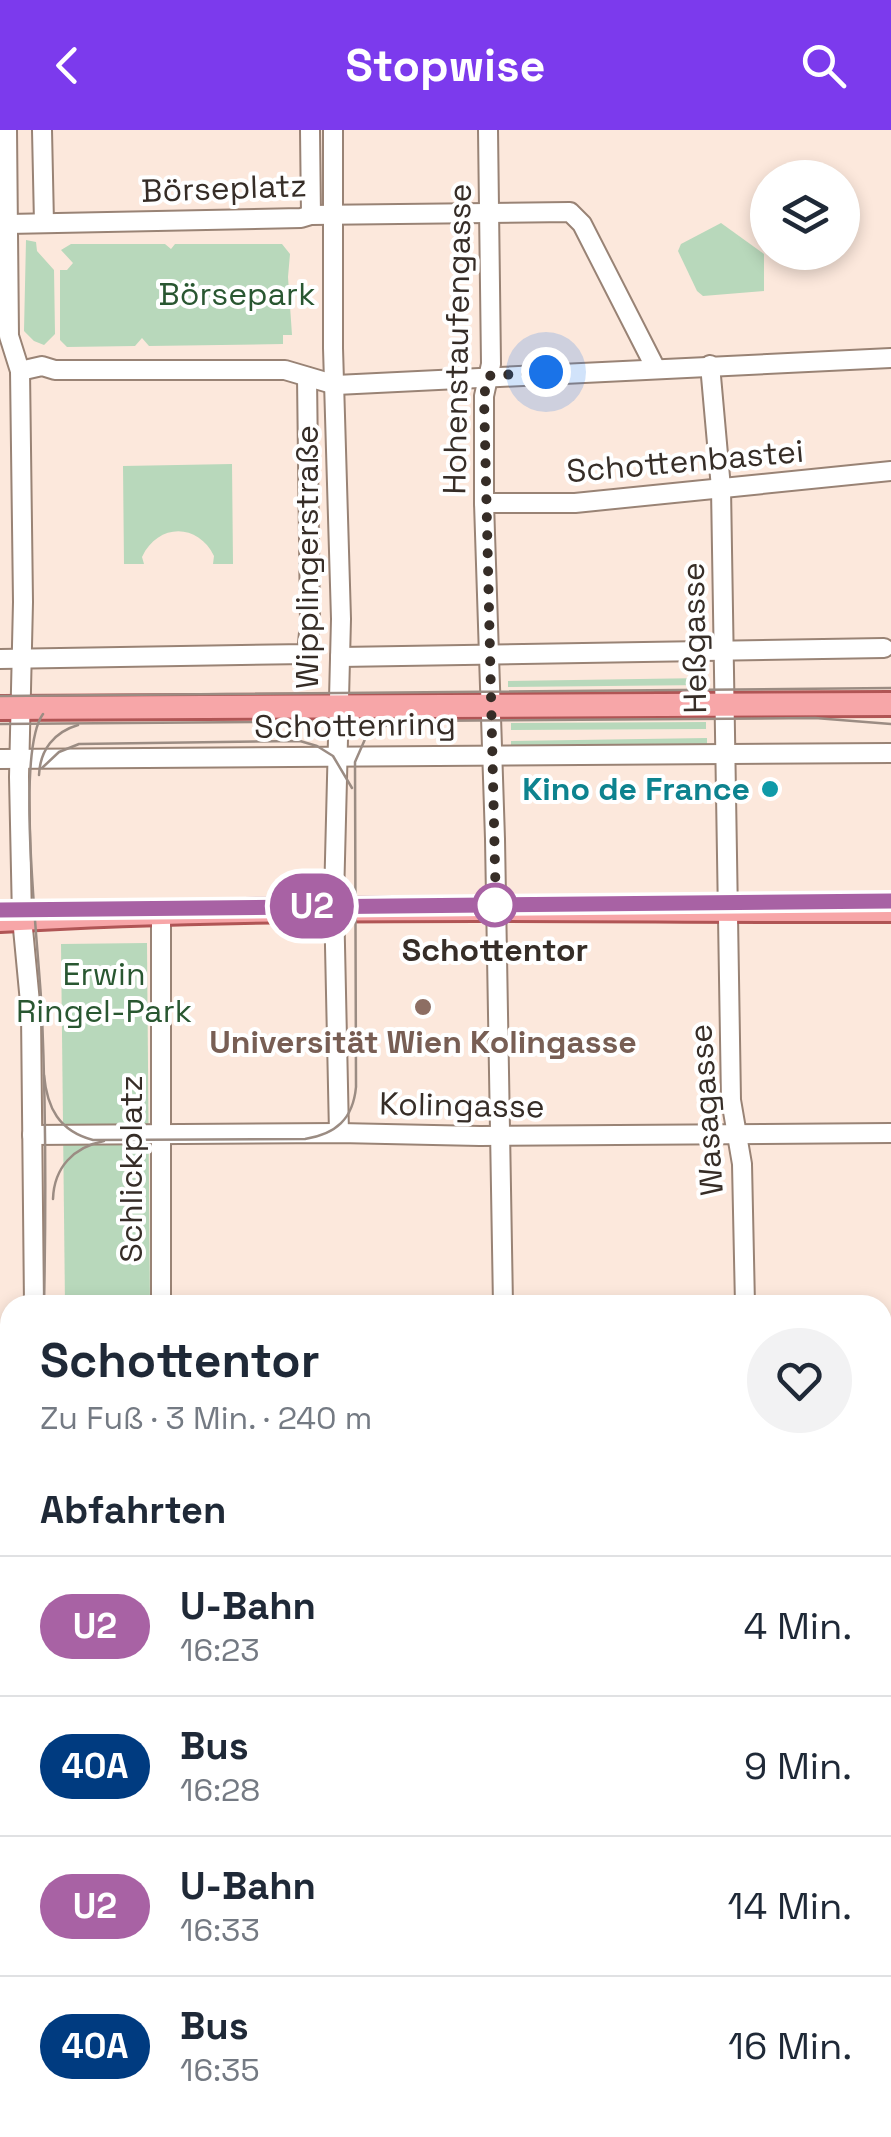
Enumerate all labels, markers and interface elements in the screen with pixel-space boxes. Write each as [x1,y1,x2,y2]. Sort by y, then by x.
text: Stopwise [346,37,545,94]
icon: back [40,38,95,93]
icon: search [796,38,851,93]
map controls [750,160,860,270]
button: layers [750,160,860,270]
street label: Börseplatz [140,165,308,211]
street label: Hohenstaufengasse [434,183,480,495]
park label: Börsepark [159,274,315,314]
your location [521,347,571,397]
street label: Wipplingerstraße [287,425,327,689]
street label: Schottenbastei [565,431,805,491]
street label: Heßgasse [673,562,715,714]
street label: Schottenring [254,703,456,747]
place label: Kino de France [522,769,750,809]
marker: Kino de France [759,778,781,800]
line badge: U2 [267,874,357,938]
text: U2 [290,884,334,928]
marker: Schottentor [474,884,516,926]
place label: Schottentor [402,930,588,970]
park label: Erwin Ringel-Park [16,954,192,1031]
marker: Universität Wien Kolingasse [412,996,434,1018]
place label: Universität Wien Kolingasse [209,1022,637,1062]
street label: Wasagasse [680,1023,732,1197]
street label: Schlickplatz [111,1075,151,1263]
street label: Kolingasse [379,1084,545,1126]
button: heart [747,1328,852,1433]
text: Schottentor [40,1330,320,1391]
text: Zu Fuß · 3 Min. · 240 m [40,1398,372,1438]
text: Abfahrten [40,1486,226,1534]
text: U-Bahn [180,1582,316,1630]
text: 4 Min. [743,1602,852,1650]
text: U2 [73,1604,117,1648]
text: 16:23 [180,1630,260,1670]
text: Bus [180,1722,249,1770]
text: 9 Min. [744,1742,852,1790]
text: 40A [61,1744,129,1788]
text: 16:28 [180,1770,260,1810]
text: U-Bahn [180,1862,316,1910]
text: 14 Min. [728,1882,852,1930]
text: U2 [73,1884,117,1928]
text: 16:33 [180,1910,260,1950]
text: Bus [180,2002,249,2050]
text: 16 Min. [728,2022,852,2070]
text: 40A [61,2024,129,2068]
text: 16:35 [180,2050,260,2090]

